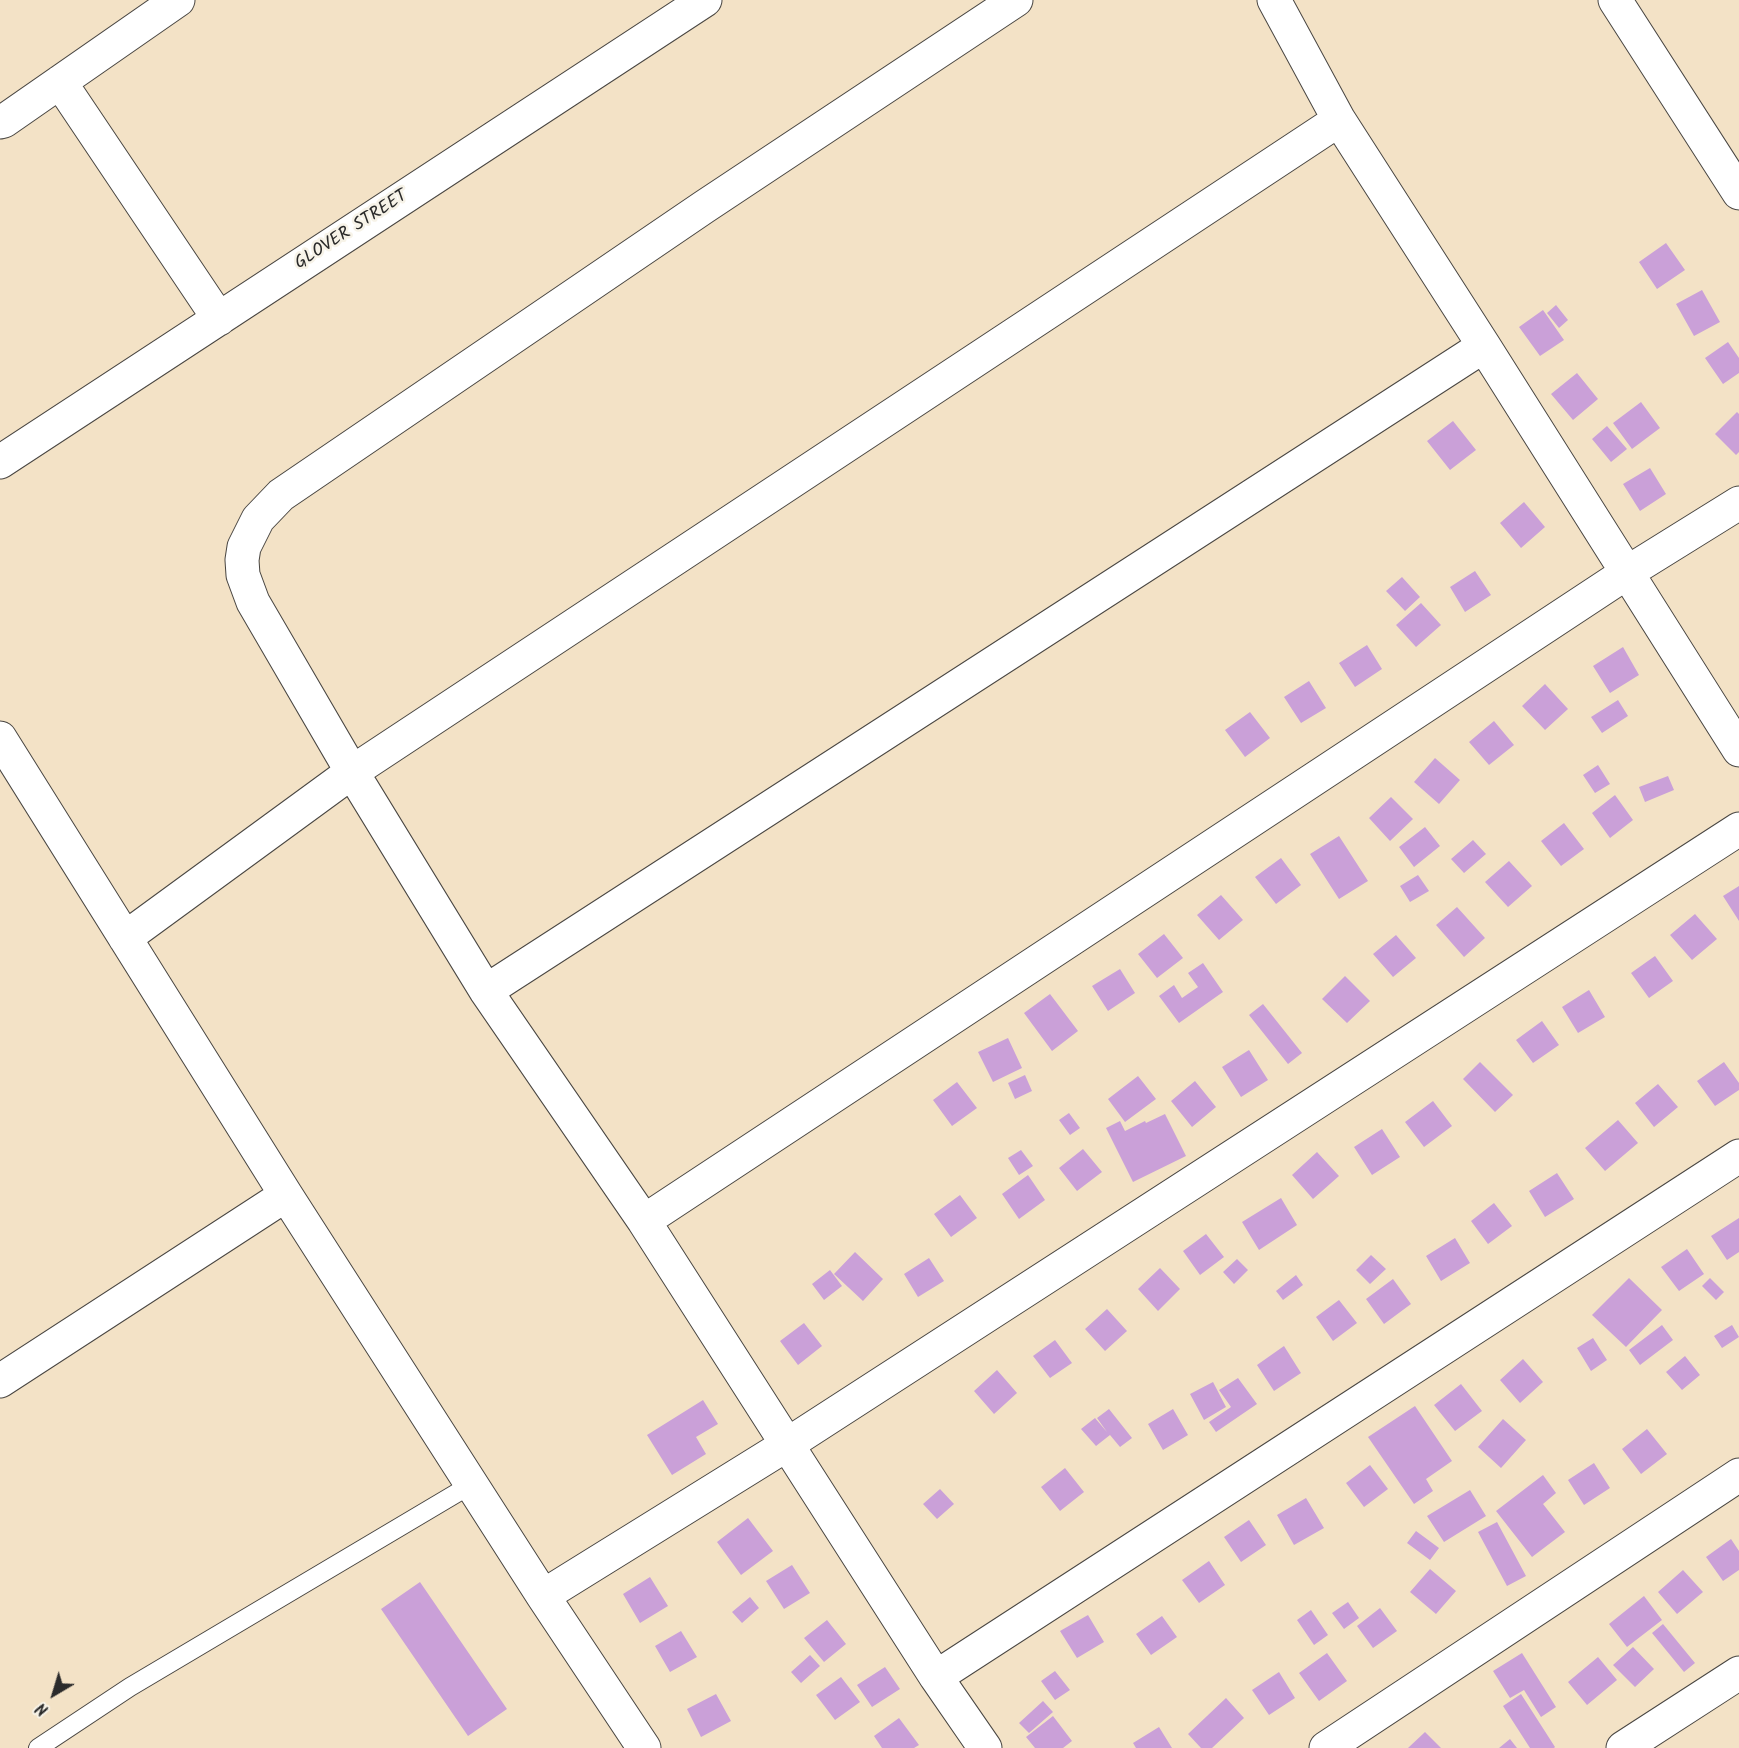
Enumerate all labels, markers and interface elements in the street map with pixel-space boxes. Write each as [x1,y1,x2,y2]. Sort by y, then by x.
street label: GLOVER STREET [292,187,412,275]
north arrow [24,1664,84,1724]
text: N [31,1696,54,1722]

